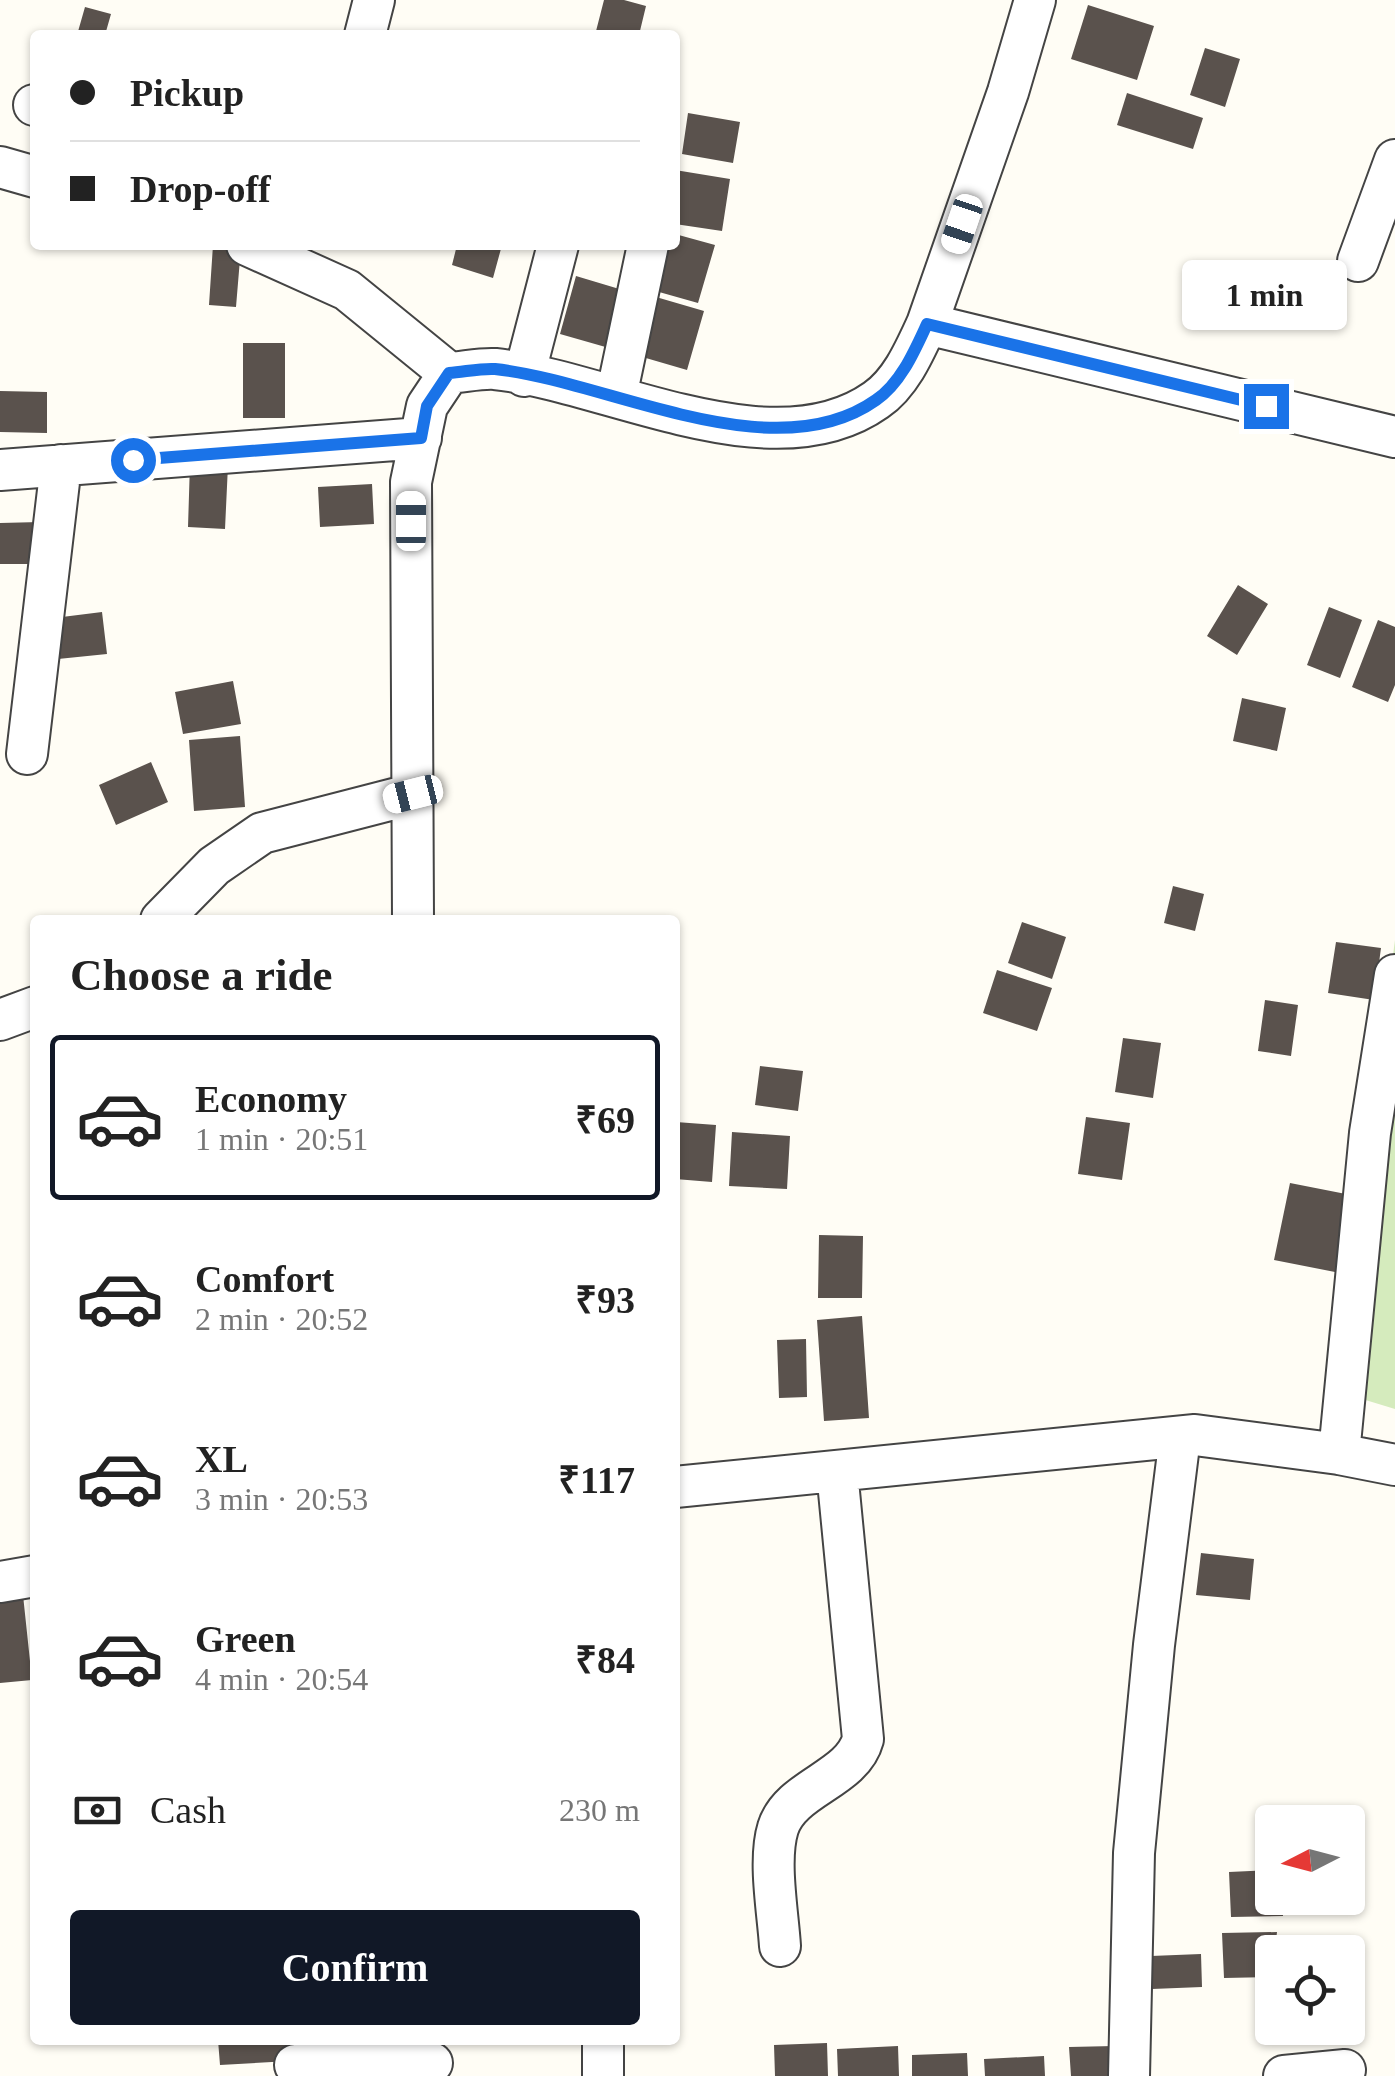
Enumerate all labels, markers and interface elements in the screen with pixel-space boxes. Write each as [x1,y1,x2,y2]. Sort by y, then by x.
text: Pickup [130,72,244,114]
text: Drop-off [130,168,271,210]
car [938,191,986,257]
callout: 1 min [1184,261,1348,331]
text: 1 min [1226,277,1303,313]
route end [1244,384,1289,429]
route start [111,438,156,483]
car [396,491,426,551]
car [380,772,446,816]
text: Choose a ride [70,950,333,1000]
icon: car [75,1073,165,1163]
text: Economy [195,1078,347,1120]
text: ₹69 [575,1099,635,1141]
text: 1 min · 20:51 [195,1121,368,1157]
icon: car [75,1253,165,1343]
text: Comfort [195,1258,334,1300]
text: ₹93 [575,1279,635,1321]
text: 2 min · 20:52 [195,1301,368,1337]
icon: car [75,1433,165,1523]
text: XL [195,1438,248,1480]
text: ₹117 [558,1459,635,1501]
text: 3 min · 20:53 [195,1481,368,1517]
icon: car [75,1613,165,1703]
text: Green [195,1618,296,1660]
text: ₹84 [575,1639,635,1681]
text: 4 min · 20:54 [195,1661,368,1697]
icon: cash [70,1783,125,1838]
text: Cash [150,1789,226,1831]
text: 230 m [559,1792,640,1828]
north arrow [1255,1805,1365,1915]
map controls [1255,1805,1365,2045]
button: Confirm [70,1910,640,2025]
button: locate [1255,1935,1365,2045]

